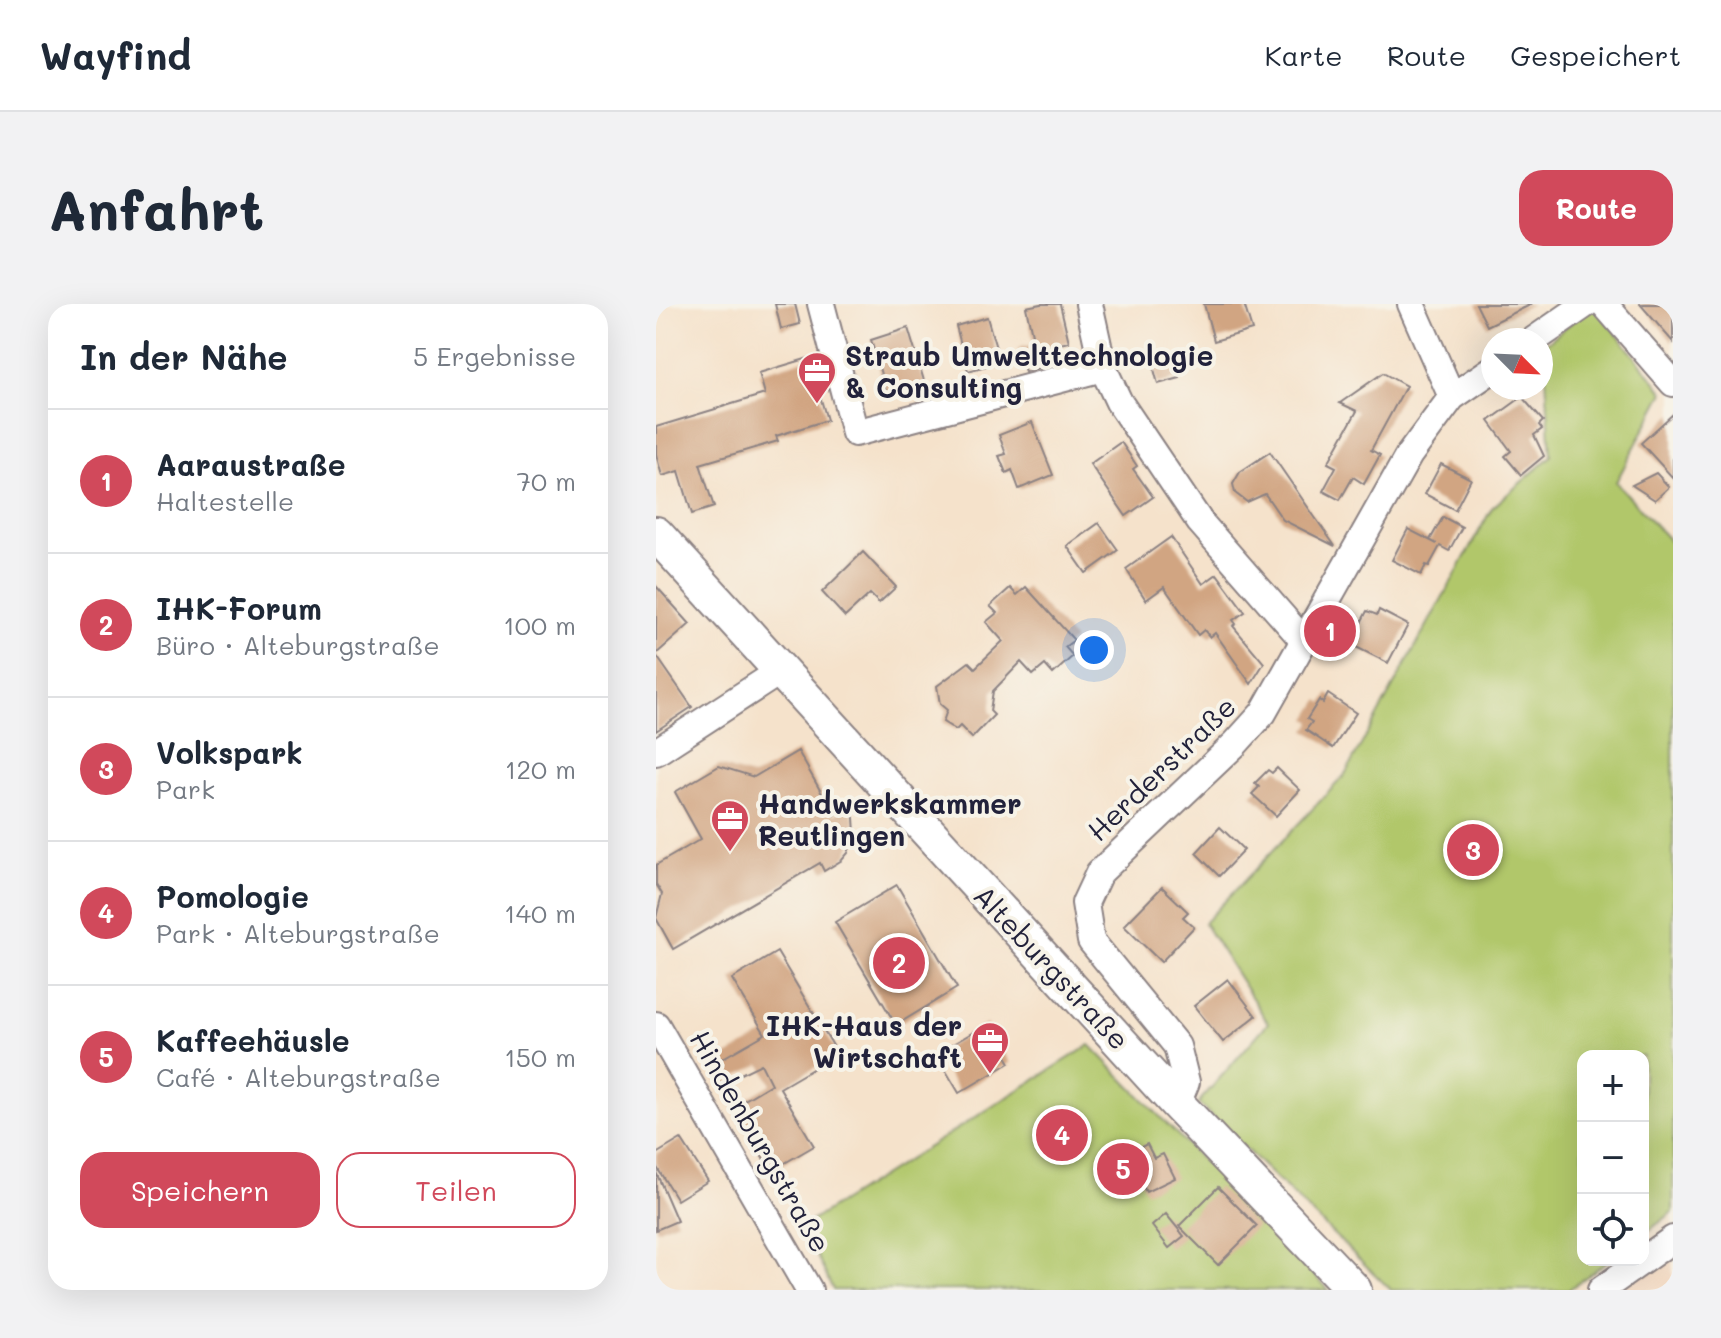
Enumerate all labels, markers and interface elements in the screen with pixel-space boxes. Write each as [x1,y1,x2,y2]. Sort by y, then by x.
text: Wayfind [40,30,191,80]
text: Karte [1264,37,1343,73]
text: Route [1387,37,1466,73]
text: Gespeichert [1510,37,1681,73]
button: Route [1519,170,1673,246]
text: Anfahrt [48,172,264,245]
north arrow [1481,328,1553,400]
text: In der Nähe [80,334,288,379]
place label: Straub Umwelttechnologie & Consulting [845,337,1213,405]
text: 5 Ergebnisse [413,339,576,373]
office icon: Straub Umwelttechnologie & Consulting [796,350,838,405]
text: Aaraustraße [156,444,346,484]
text: 1 [100,464,112,498]
text: 70 m [516,464,576,498]
text: Haltestelle [156,484,294,518]
text: IHK-Forum [156,588,322,628]
pin: 1 [1304,601,1356,661]
text: 2 [99,608,113,642]
text: 100 m [503,608,576,642]
text: Büro · Alteburgstraße [156,628,440,662]
your location [1074,630,1114,670]
street label: Herderstraße [1079,688,1243,848]
text: Volkspark [156,732,303,772]
text: 3 [98,752,114,786]
text: 120 m [505,752,576,786]
text: Park [156,772,215,806]
place label: Handwerkskammer Reutlingen [758,785,1022,853]
office icon: Handwerkskammer Reutlingen [709,798,751,853]
pin: 3 [1447,820,1499,880]
text: Pomologie [156,876,309,916]
street label: Alteburgstraße [967,877,1137,1057]
text: 4 [98,896,114,930]
text: 140 m [504,896,576,930]
text: Park · Alteburgstraße [156,916,440,950]
pin: 2 [873,933,925,993]
place label: IHK-Haus der Wirtschaft [766,1007,962,1075]
text: Kaffeehäusle [156,1020,350,1060]
office icon: IHK-Haus der Wirtschaft [969,1020,1011,1075]
street label: Hindenburgstraße [683,1023,839,1259]
text: 5 [98,1040,114,1074]
text: 150 m [504,1040,576,1074]
map controls [1577,1050,1649,1266]
button: + [1577,1050,1649,1122]
text: Café · Alteburgstraße [156,1060,441,1094]
pin: 4 [1036,1105,1088,1165]
button: − [1577,1122,1649,1194]
pin: 5 [1097,1139,1149,1199]
button: Speichern [80,1152,320,1228]
button: Teilen [336,1152,576,1228]
button: locate [1577,1194,1649,1266]

